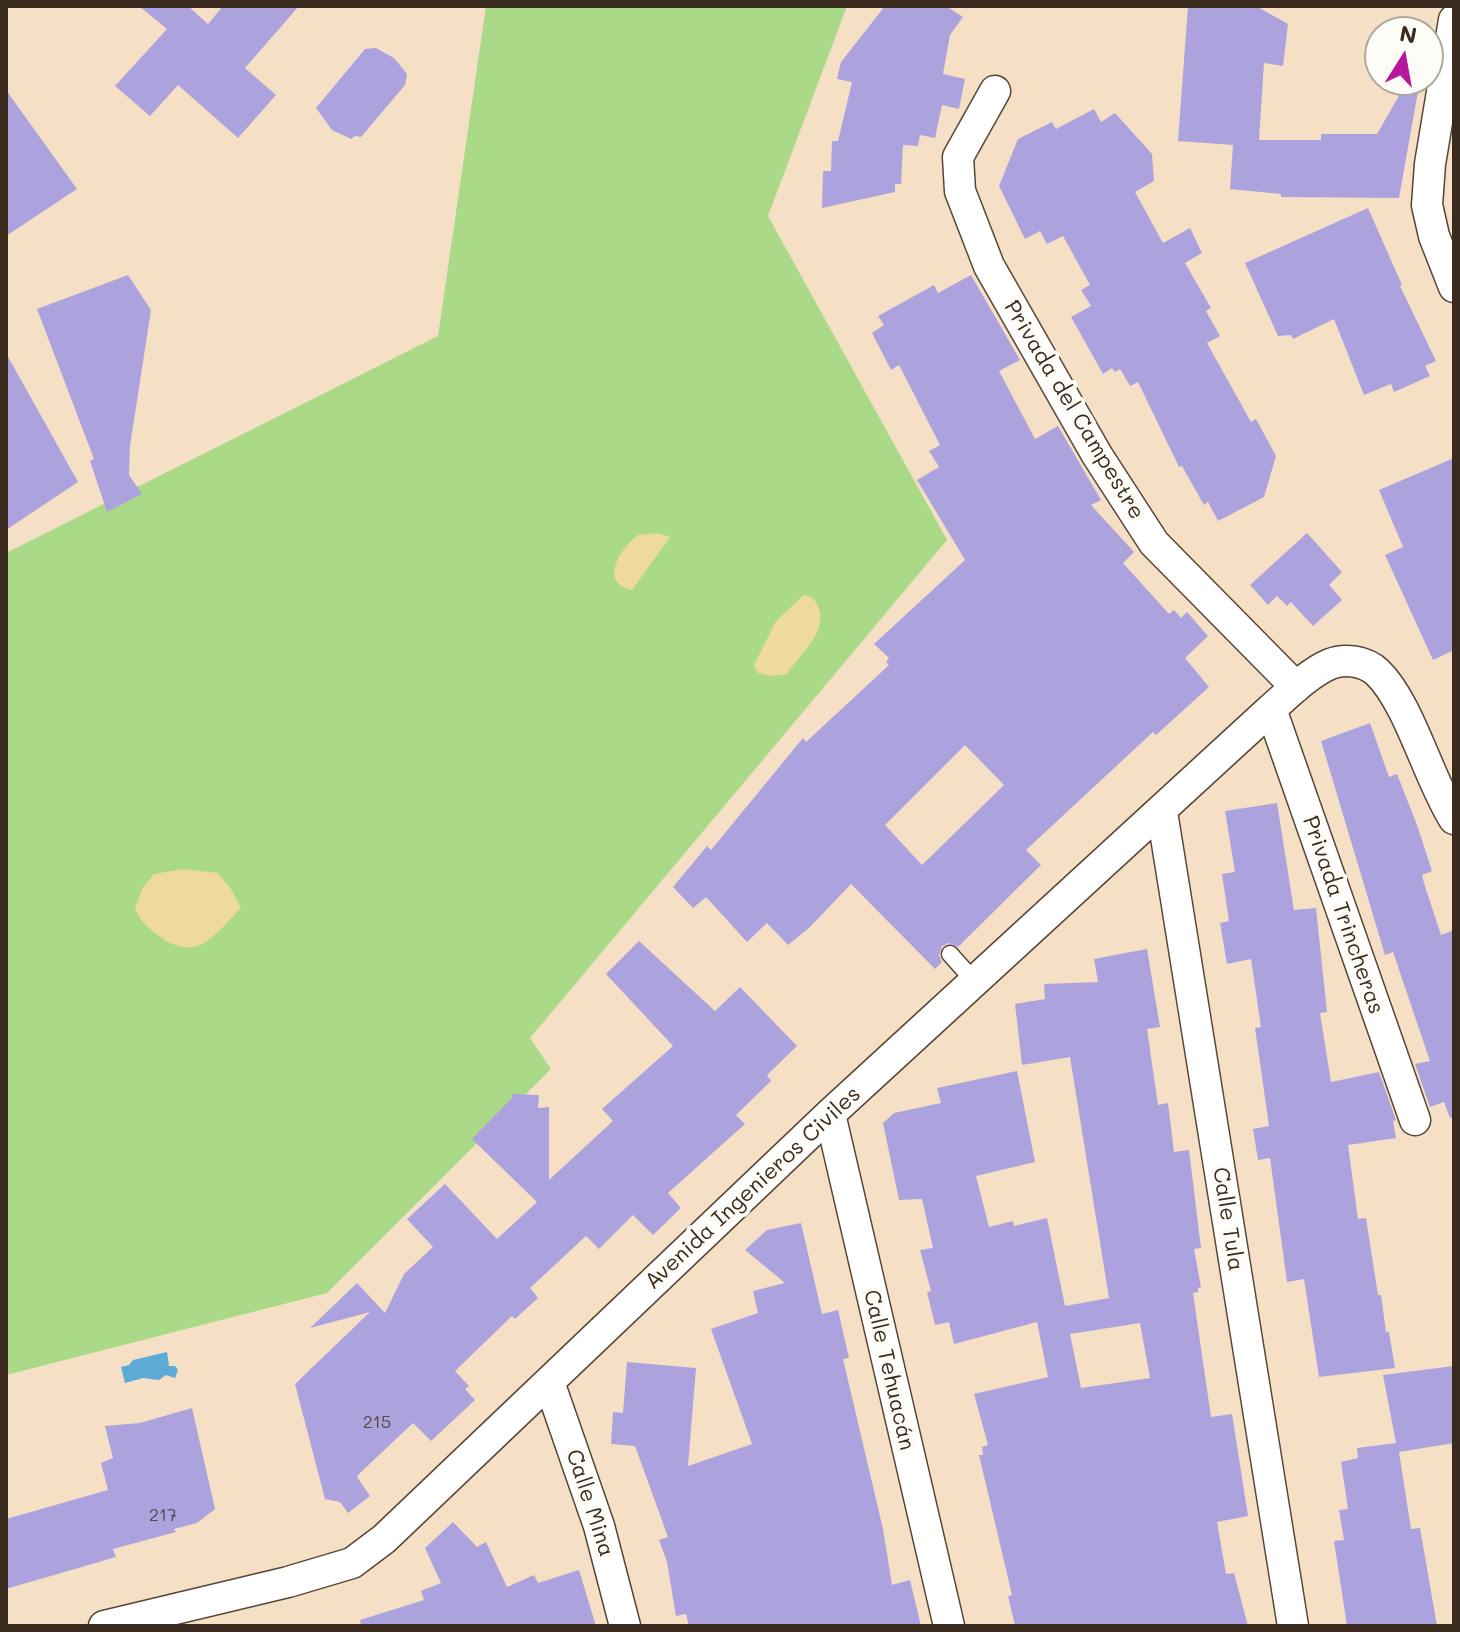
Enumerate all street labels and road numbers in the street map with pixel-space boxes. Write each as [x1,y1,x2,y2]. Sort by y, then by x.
street label: Privada del Campestre [998,296,1150,524]
street label: Privada Trincheras [1297,812,1389,1018]
street label: Avenida Ingenieros Civiles [640,1081,866,1295]
street label: Calle Tula [1207,1165,1249,1273]
street label: Calle Tehuacán [858,1287,920,1453]
street label: Calle Mina [560,1446,620,1560]

